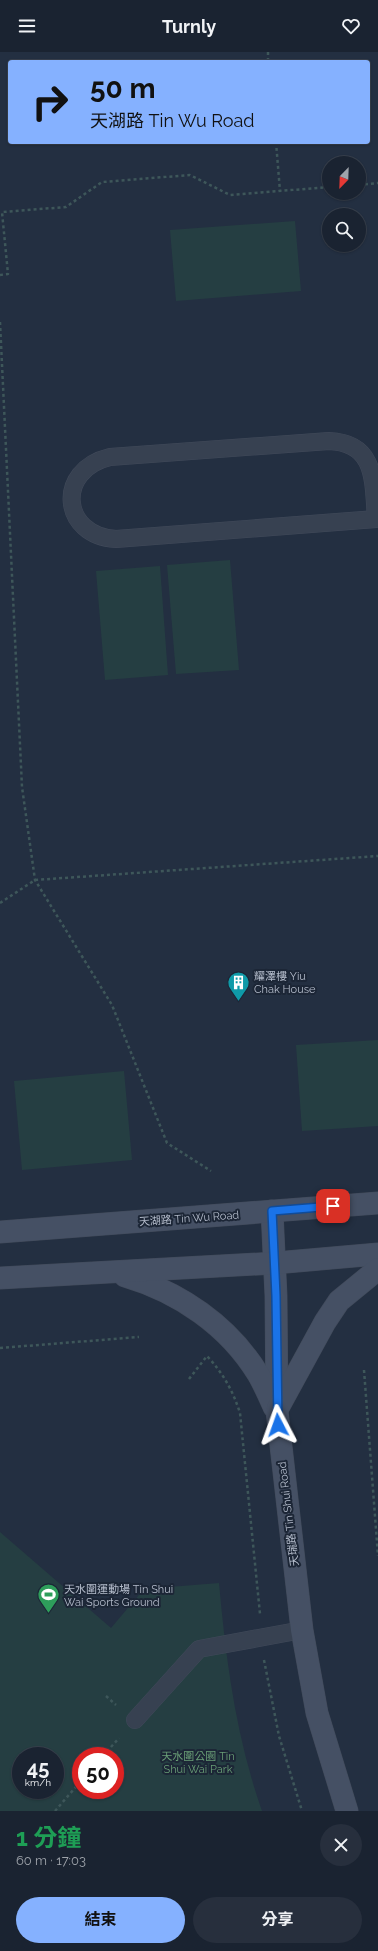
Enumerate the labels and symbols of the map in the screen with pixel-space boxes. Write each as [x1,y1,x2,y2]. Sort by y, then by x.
north arrow [322,156,366,200]
building icon: 耀澤樓 Yiu Chak House [225,969,251,1002]
place label: 耀澤樓 Yiu Chak House [254,970,316,996]
pin [316,1189,350,1223]
street label: 天湖路 Tin Wu Road [138,1208,240,1228]
position arrow [257,1404,299,1446]
street label: 天瑞路 Tin Shui Road [276,1461,301,1567]
sports icon: 天水圍運動場 Tin Shui Wai Sports Ground [35,1582,61,1615]
place label: 天水圍運動場 Tin Shui Wai Sports Ground [64,1583,173,1609]
speed limit sign: 50 [72,1747,124,1799]
park label: 天水圍公園 Tin Shui Wai Park [161,1750,235,1776]

